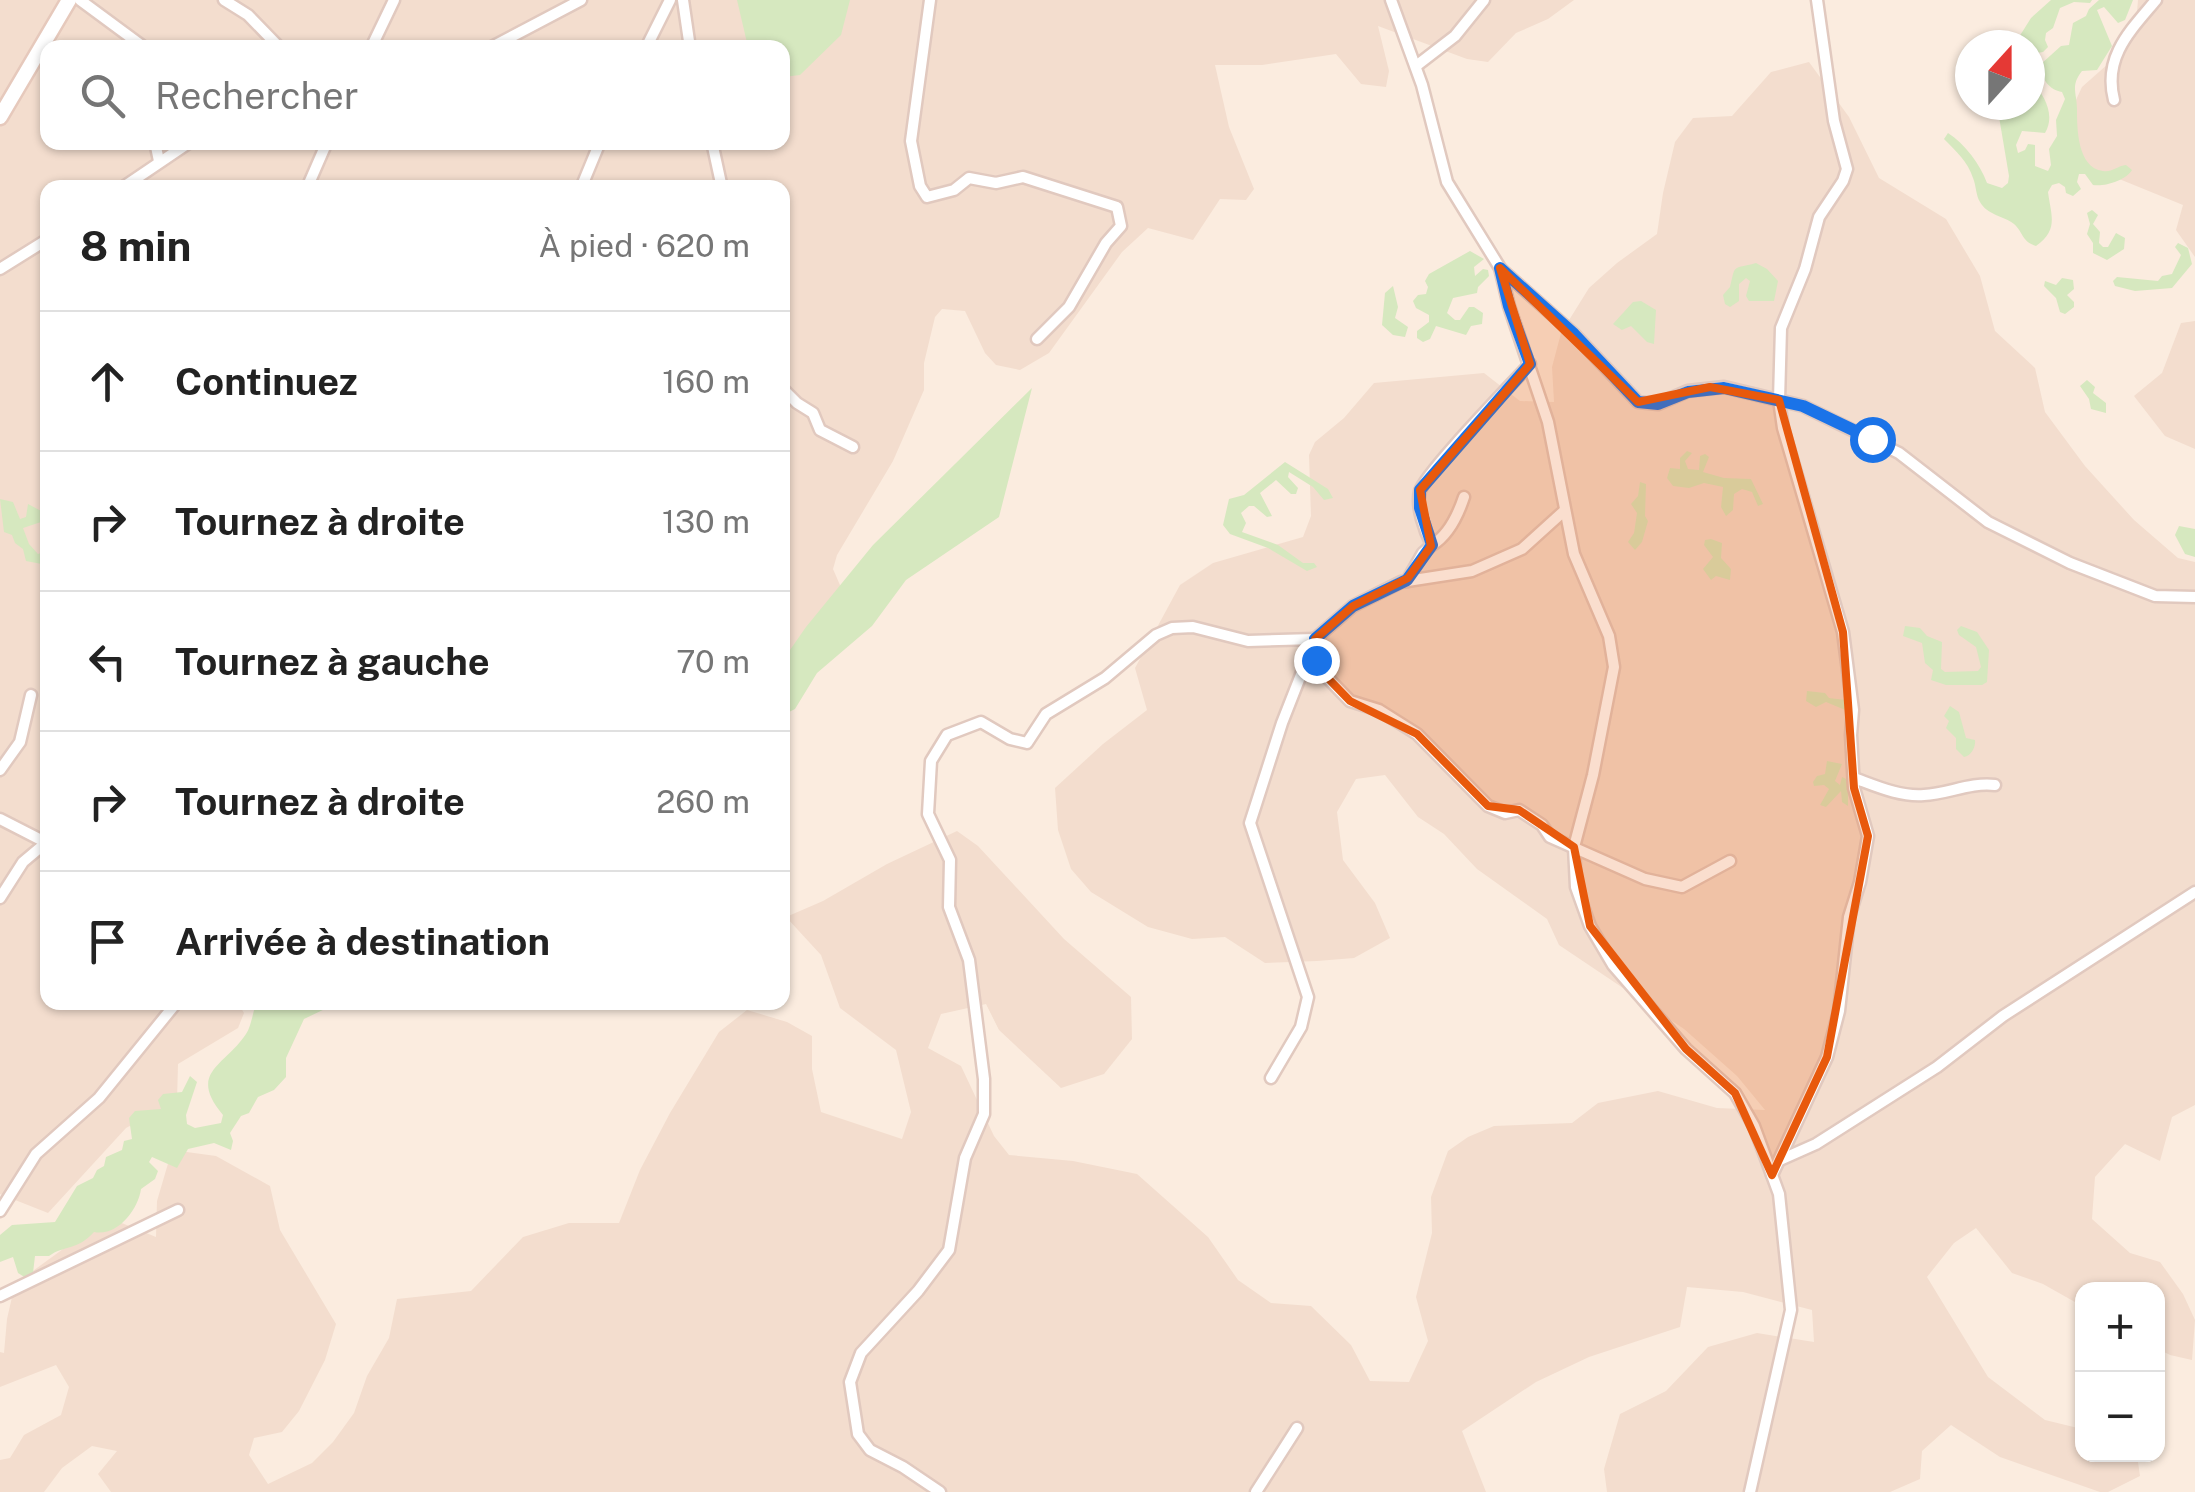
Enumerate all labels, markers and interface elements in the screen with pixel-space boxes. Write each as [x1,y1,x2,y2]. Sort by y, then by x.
north arrow [1955,30,2045,120]
search box [40,40,790,150]
icon: search [75,68,130,123]
text: Rechercher [155,73,359,118]
text: 8 min [80,221,192,270]
text: À pied · 620 m [539,227,750,264]
icon: ahead [80,354,135,409]
text: Continuez [175,359,358,404]
text: 160 m [662,363,750,400]
route start [1850,417,1896,463]
icon: right [80,494,135,549]
text: Tournez à droite [175,499,465,544]
text: 130 m [662,503,750,540]
icon: left [80,634,135,689]
route end [1294,638,1340,684]
text: Tournez à gauche [175,639,490,684]
text: 70 m [676,643,750,680]
icon: right [80,774,135,829]
text: Tournez à droite [175,779,465,824]
text: 260 m [656,783,750,820]
icon: arrive [80,914,135,969]
text: Arrivée à destination [175,919,550,964]
map controls [2075,1282,2165,1462]
button: + [2075,1282,2165,1372]
button: − [2075,1372,2165,1462]

